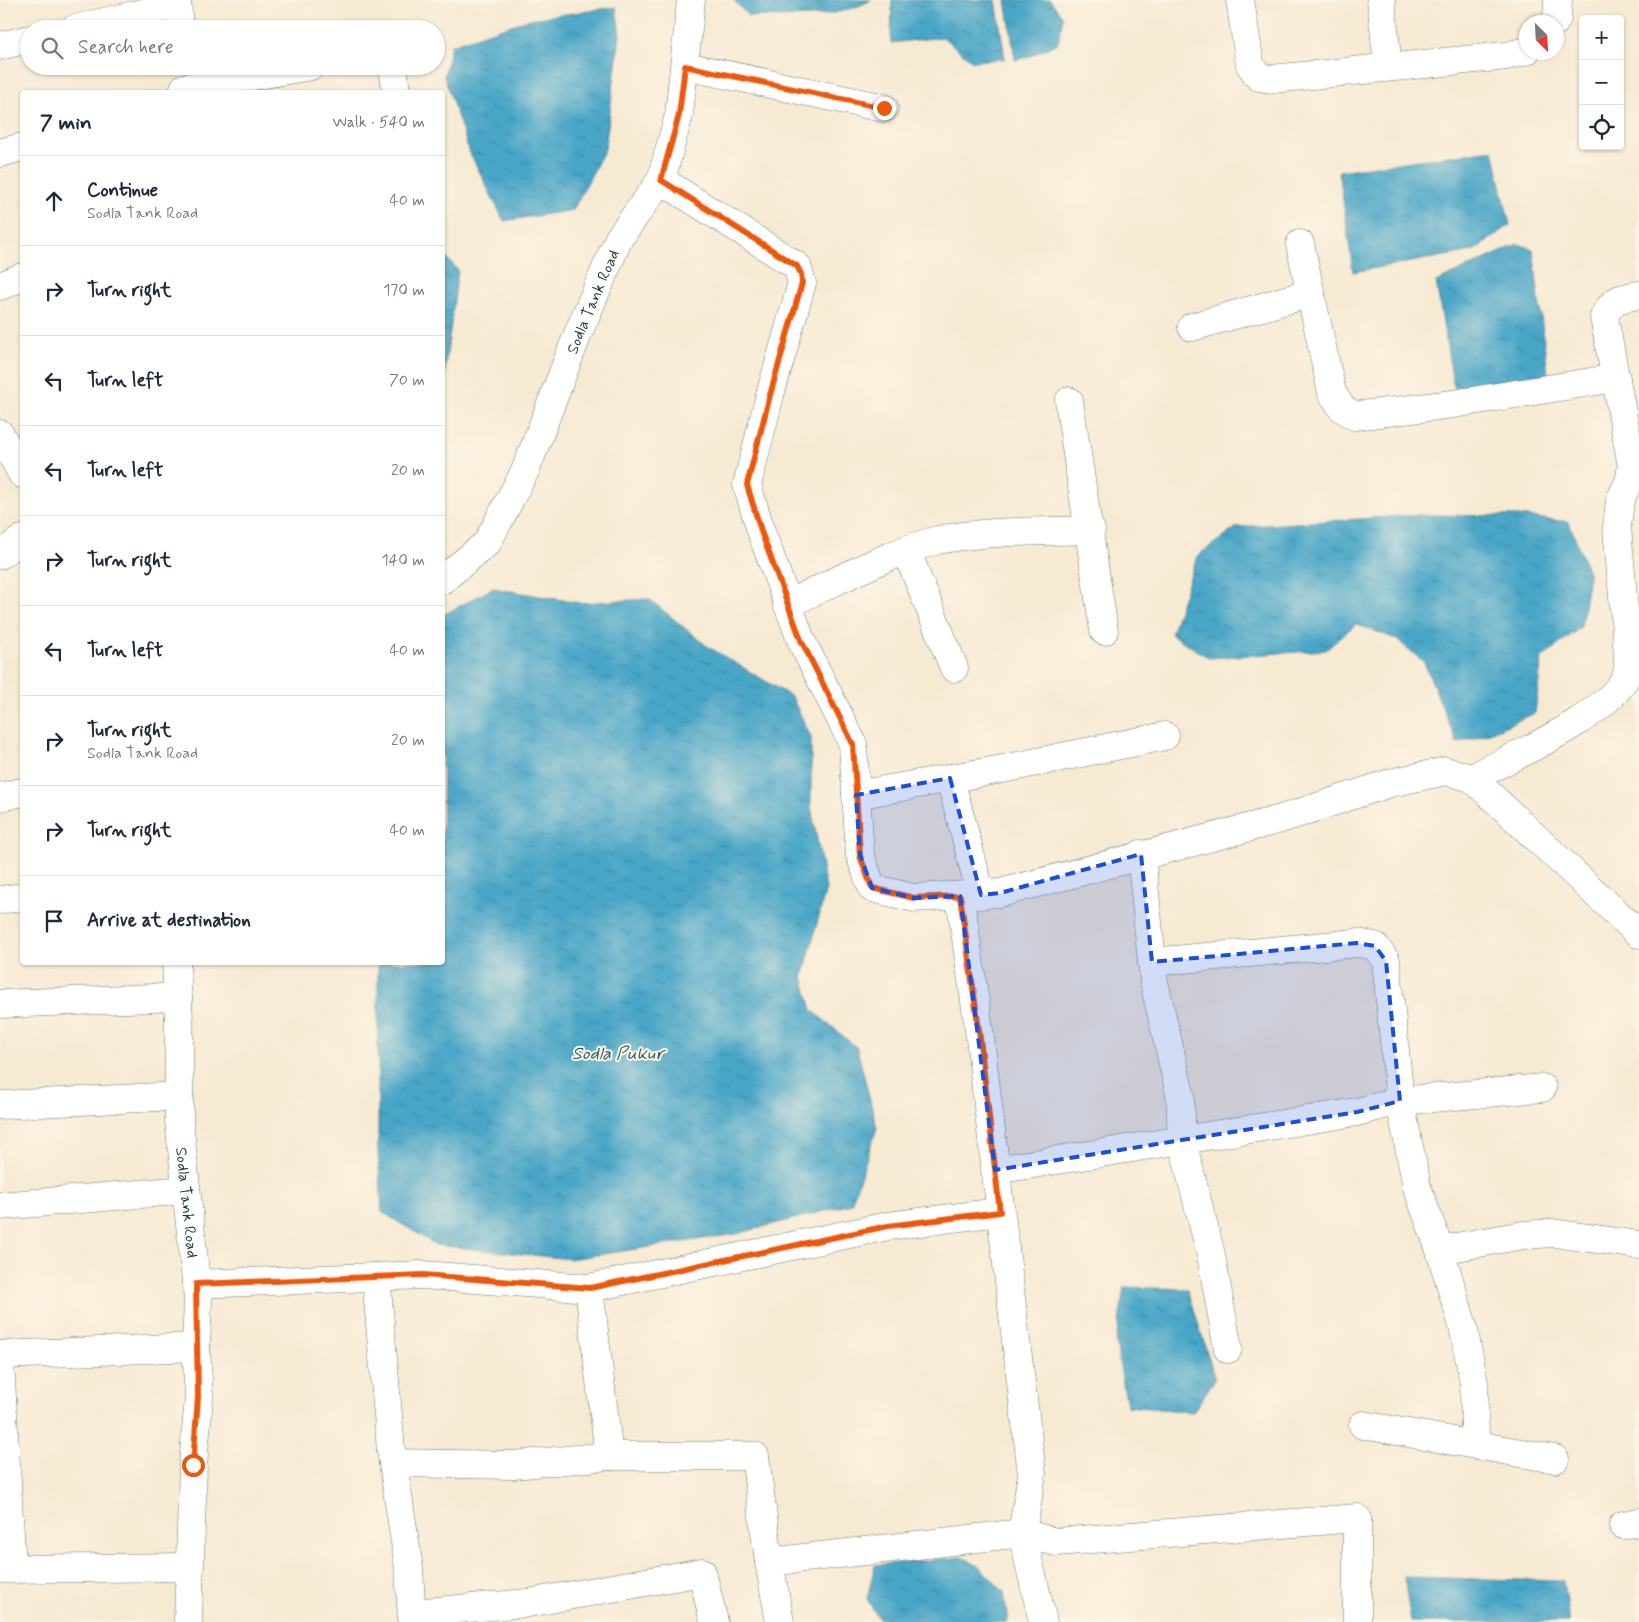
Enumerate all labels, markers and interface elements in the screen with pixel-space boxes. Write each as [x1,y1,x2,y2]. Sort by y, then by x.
north arrow [1519,15,1564,60]
map controls [1579,15,1624,150]
button: + [1579,15,1624,60]
search box [20,20,445,75]
icon: search [38,34,66,62]
text: Search here [78,35,174,60]
button: − [1579,60,1624,105]
route end [873,97,896,120]
button: locate [1579,105,1624,150]
text: 7 min [40,109,92,137]
text: Walk · 540 m [332,112,425,133]
text: Continue [87,178,158,203]
icon: ahead [40,187,68,215]
text: 40 m [389,190,425,211]
text: Sodla Tank Road [87,203,198,224]
street label: Sodla Tank Road [562,247,625,357]
icon: right [40,277,68,305]
text: Turn right [87,278,171,303]
text: 170 m [383,280,425,301]
icon: left [40,367,68,395]
text: Turn left [87,368,163,393]
text: 70 m [389,370,425,391]
icon: left [40,457,68,485]
text: Turn left [87,458,163,483]
text: 20 m [391,460,425,481]
icon: right [40,547,68,575]
text: Turn right [87,548,171,573]
text: 140 m [381,550,425,571]
icon: left [40,637,68,665]
text: Turn left [87,638,163,663]
text: 40 m [389,640,425,661]
text: Turn right [87,718,171,743]
icon: right [40,727,68,755]
text: 20 m [391,730,425,751]
text: Sodla Tank Road [87,743,198,764]
icon: right [40,817,68,845]
text: Turn right [87,818,171,843]
text: 40 m [389,820,425,841]
icon: arrive [40,907,68,935]
text: Arrive at destination [87,908,251,933]
water label: Sodla Pukur [572,1042,667,1066]
street label: Sodla Tank Road [170,1146,202,1259]
route start [182,1454,205,1477]

